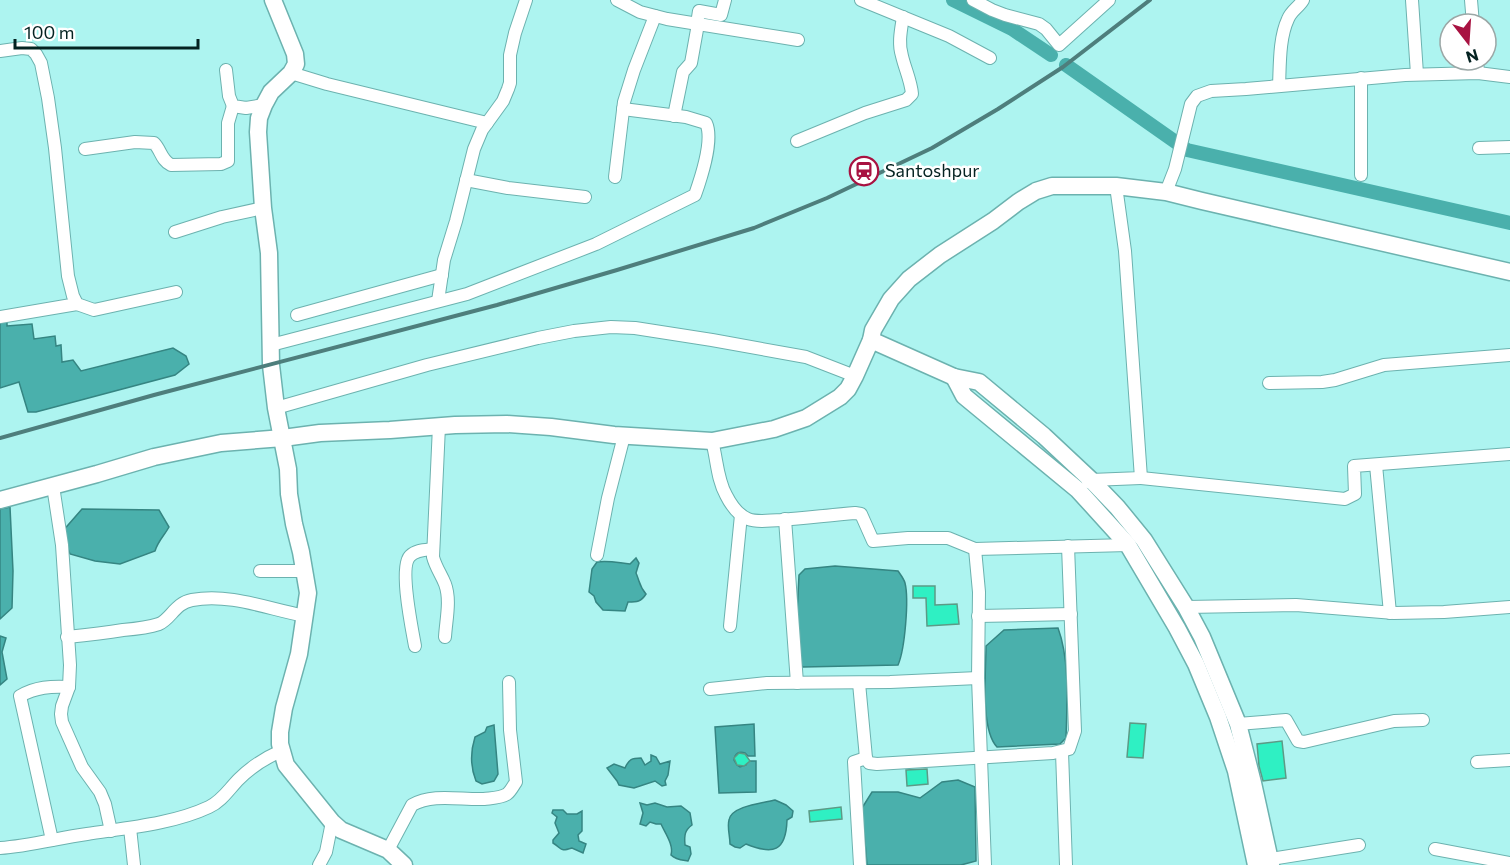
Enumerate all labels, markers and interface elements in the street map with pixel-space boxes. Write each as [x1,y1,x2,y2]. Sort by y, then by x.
scale bar [15,12,198,50]
north arrow [1438,12,1498,72]
text: 100 m [24,21,74,43]
text: N [1464,46,1481,68]
station icon: Santoshpur [848,155,880,187]
place label: Santoshpur [885,159,980,181]

